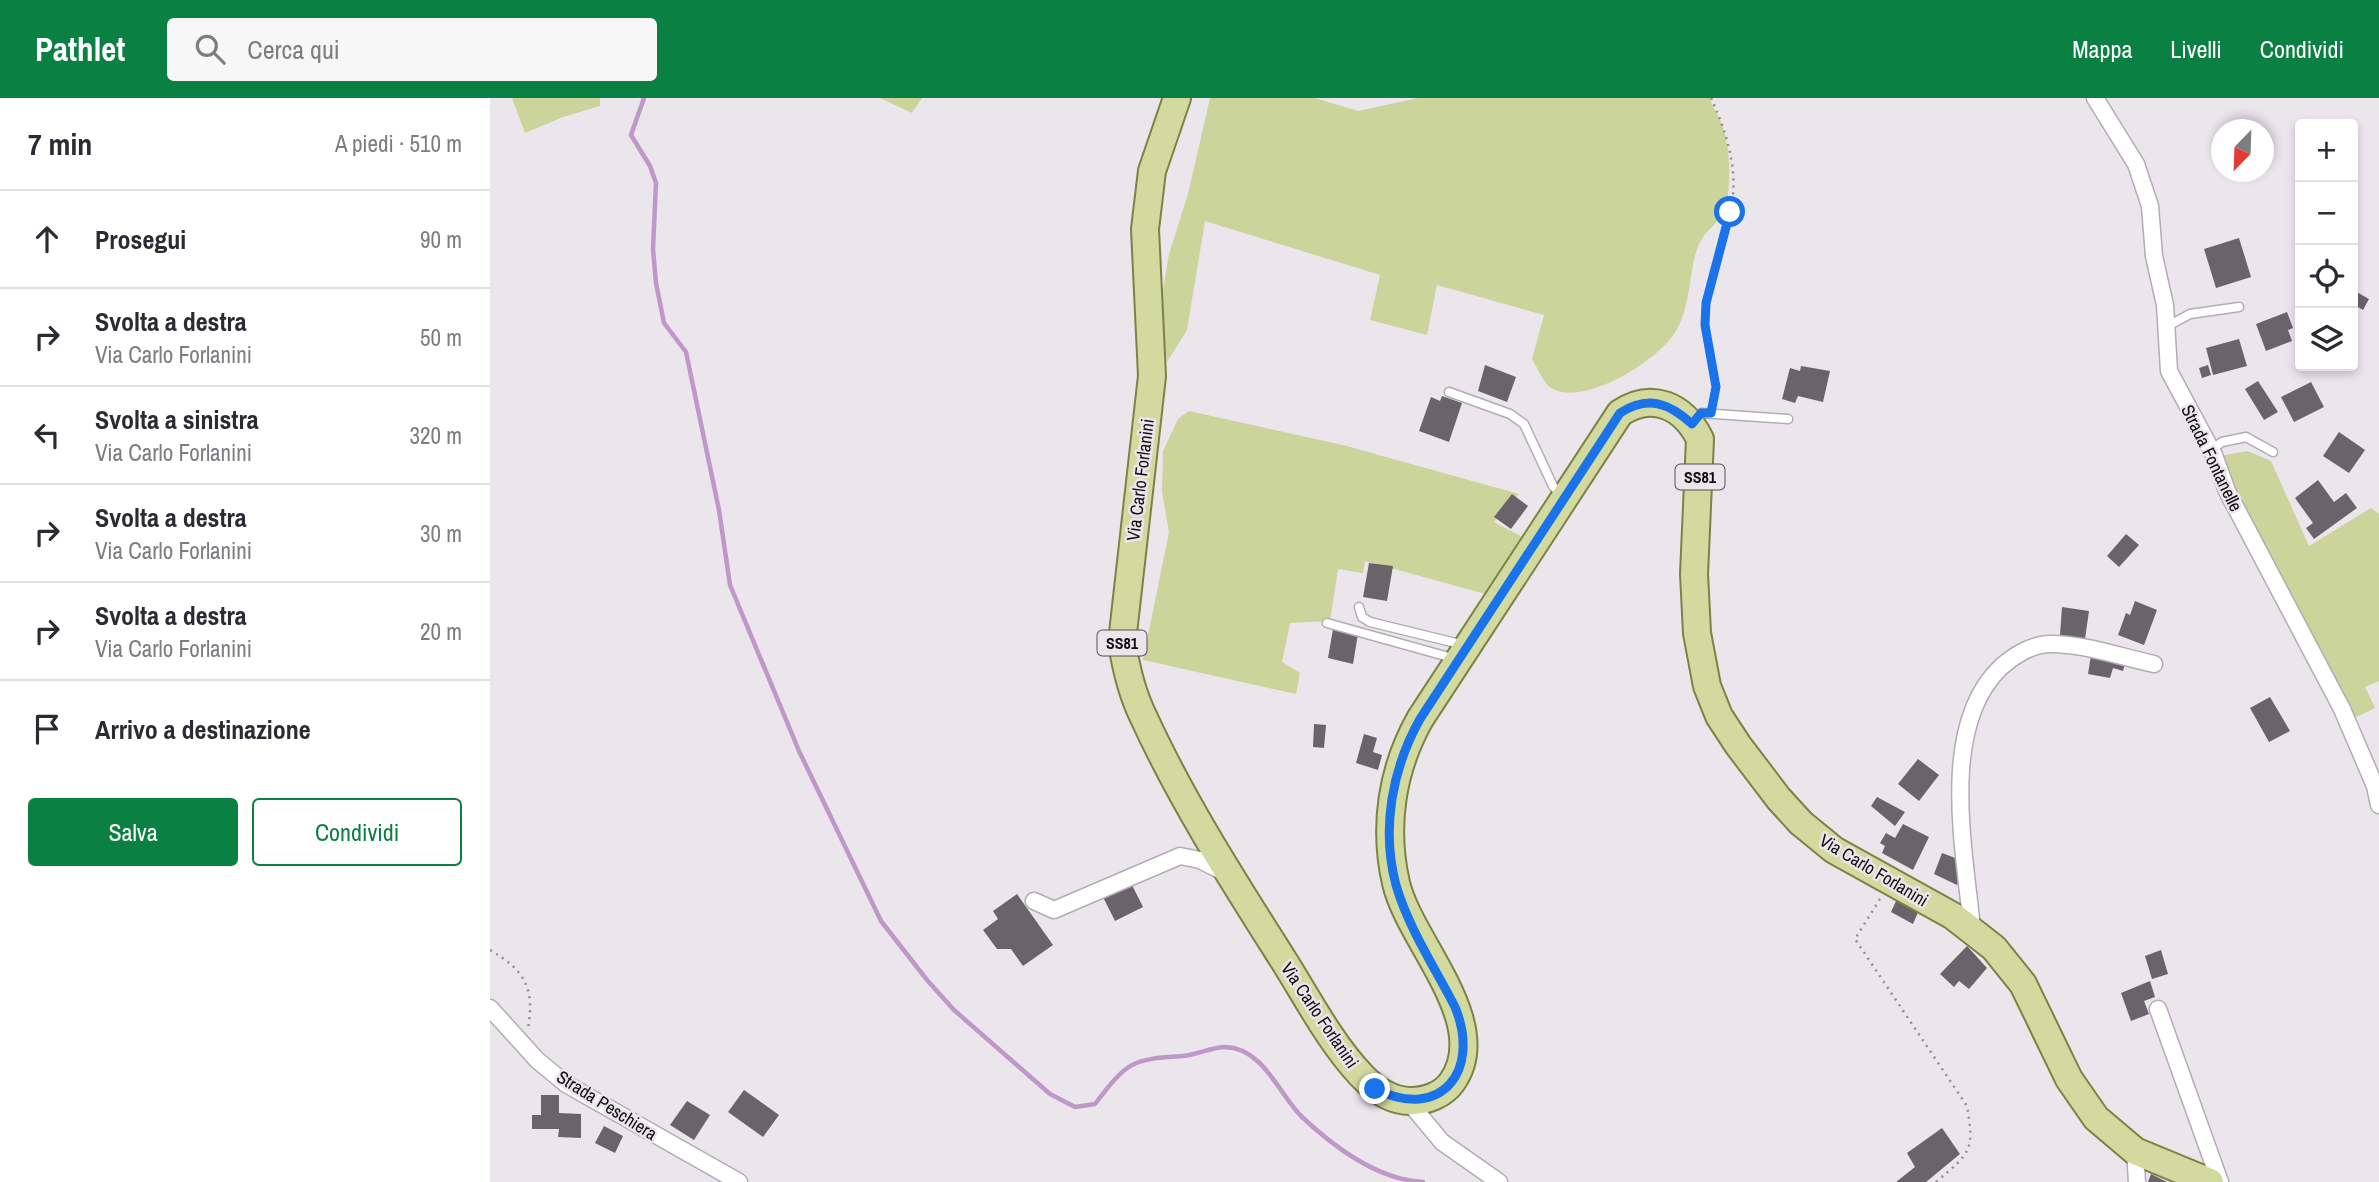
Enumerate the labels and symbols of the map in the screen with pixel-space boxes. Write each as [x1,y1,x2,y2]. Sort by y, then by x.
north arrow [2211,119,2274,182]
route start [1714,196,1745,227]
street label: Strada Fontanelle [2175,400,2249,516]
street label: Via Carlo Forlanini [1120,417,1160,543]
road number: SS81 [1676,464,1724,490]
road number: SS81 [1098,630,1146,656]
street label: Via Carlo Forlanini [1815,828,1933,912]
street label: Via Carlo Forlanini [1275,957,1365,1073]
street label: Strada Peschiera [552,1064,662,1146]
route end [1359,1073,1390,1104]

